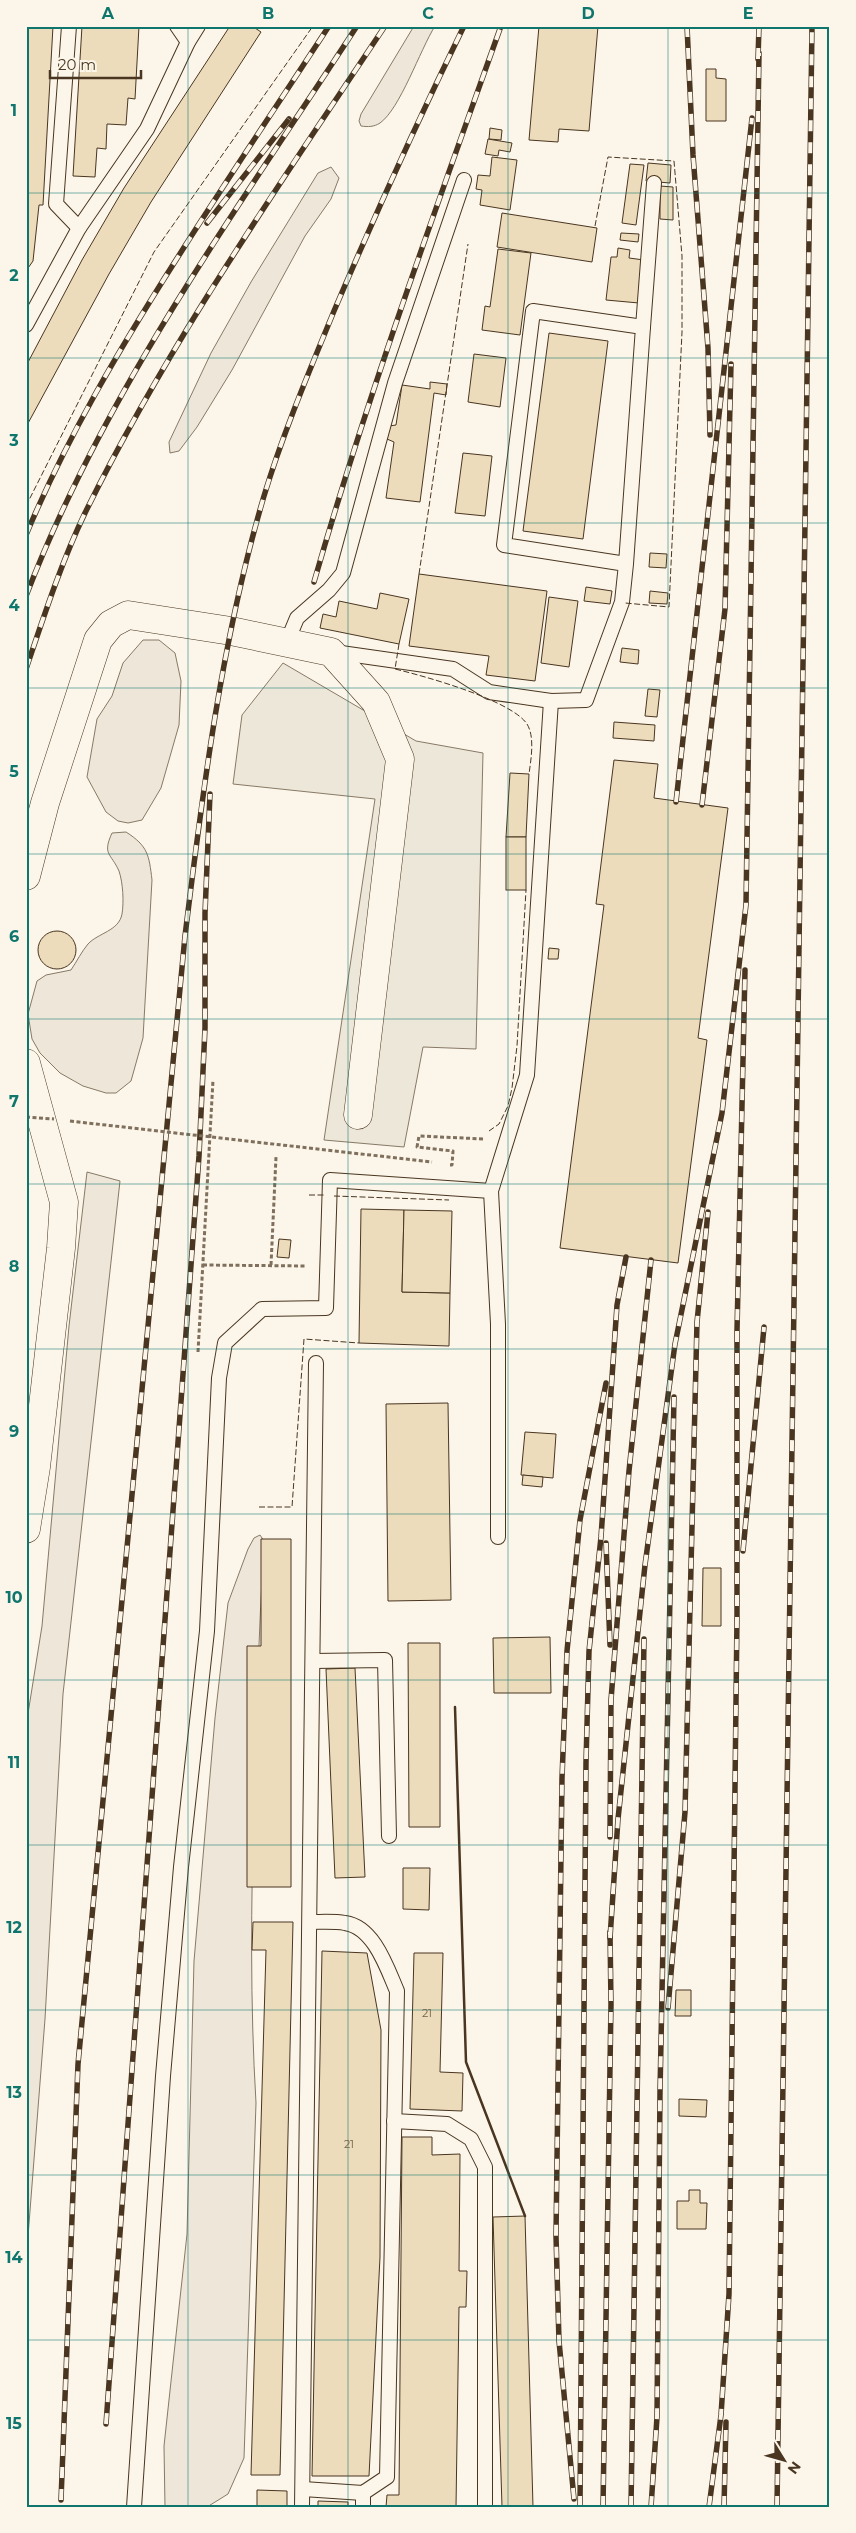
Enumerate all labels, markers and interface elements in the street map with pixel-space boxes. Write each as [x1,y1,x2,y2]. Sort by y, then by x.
text: A [101,4,115,23]
text: B [262,4,274,23]
text: C [422,4,434,23]
text: D [581,4,595,23]
text: E [743,4,753,23]
scale bar [50,48,141,80]
text: 20 m [58,55,96,74]
text: 1 [11,101,17,120]
text: 2 [9,266,19,285]
text: 3 [8,431,19,450]
text: 4 [8,596,20,615]
text: 5 [9,762,19,781]
text: 6 [9,927,19,946]
text: 7 [9,1092,19,1111]
text: 8 [9,1257,19,1276]
text: 9 [9,1422,19,1441]
text: 10 [5,1588,23,1607]
text: 11 [8,1753,20,1772]
text: 12 [6,1918,22,1937]
house number: 21 [422,2006,432,2020]
text: 13 [6,2083,22,2102]
house number: 21 [344,2137,354,2151]
text: 14 [5,2248,23,2267]
text: 15 [6,2414,22,2433]
north arrow [758,2436,808,2486]
text: N [784,2458,805,2478]

